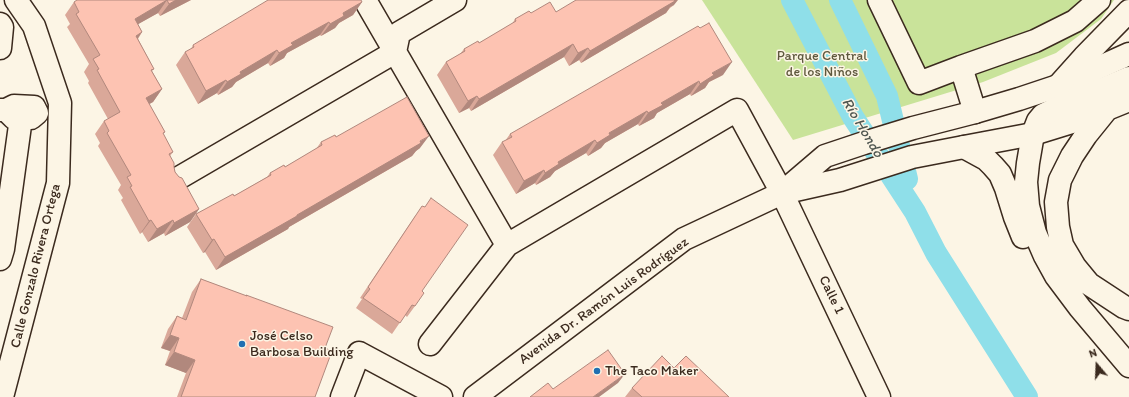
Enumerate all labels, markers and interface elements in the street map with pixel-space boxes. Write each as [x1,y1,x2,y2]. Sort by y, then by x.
park label: Parque Central de los Niños [777,48,867,80]
water label: Río Hondo [837,95,887,161]
street label: Calle Gonzalo Rivera Ortega [7,182,65,350]
street label: Avenida Dr. Ramón Luis Rodríguez [516,234,692,368]
street label: Calle 1 [815,273,847,317]
place label: José Celso Barbosa Building [250,328,354,360]
marker: José Celso Barbosa Building [237,339,247,349]
north arrow [1077,345,1117,385]
text: N [1087,346,1099,361]
place label: The Taco Maker [605,363,698,379]
marker: The Taco Maker [592,366,602,376]

